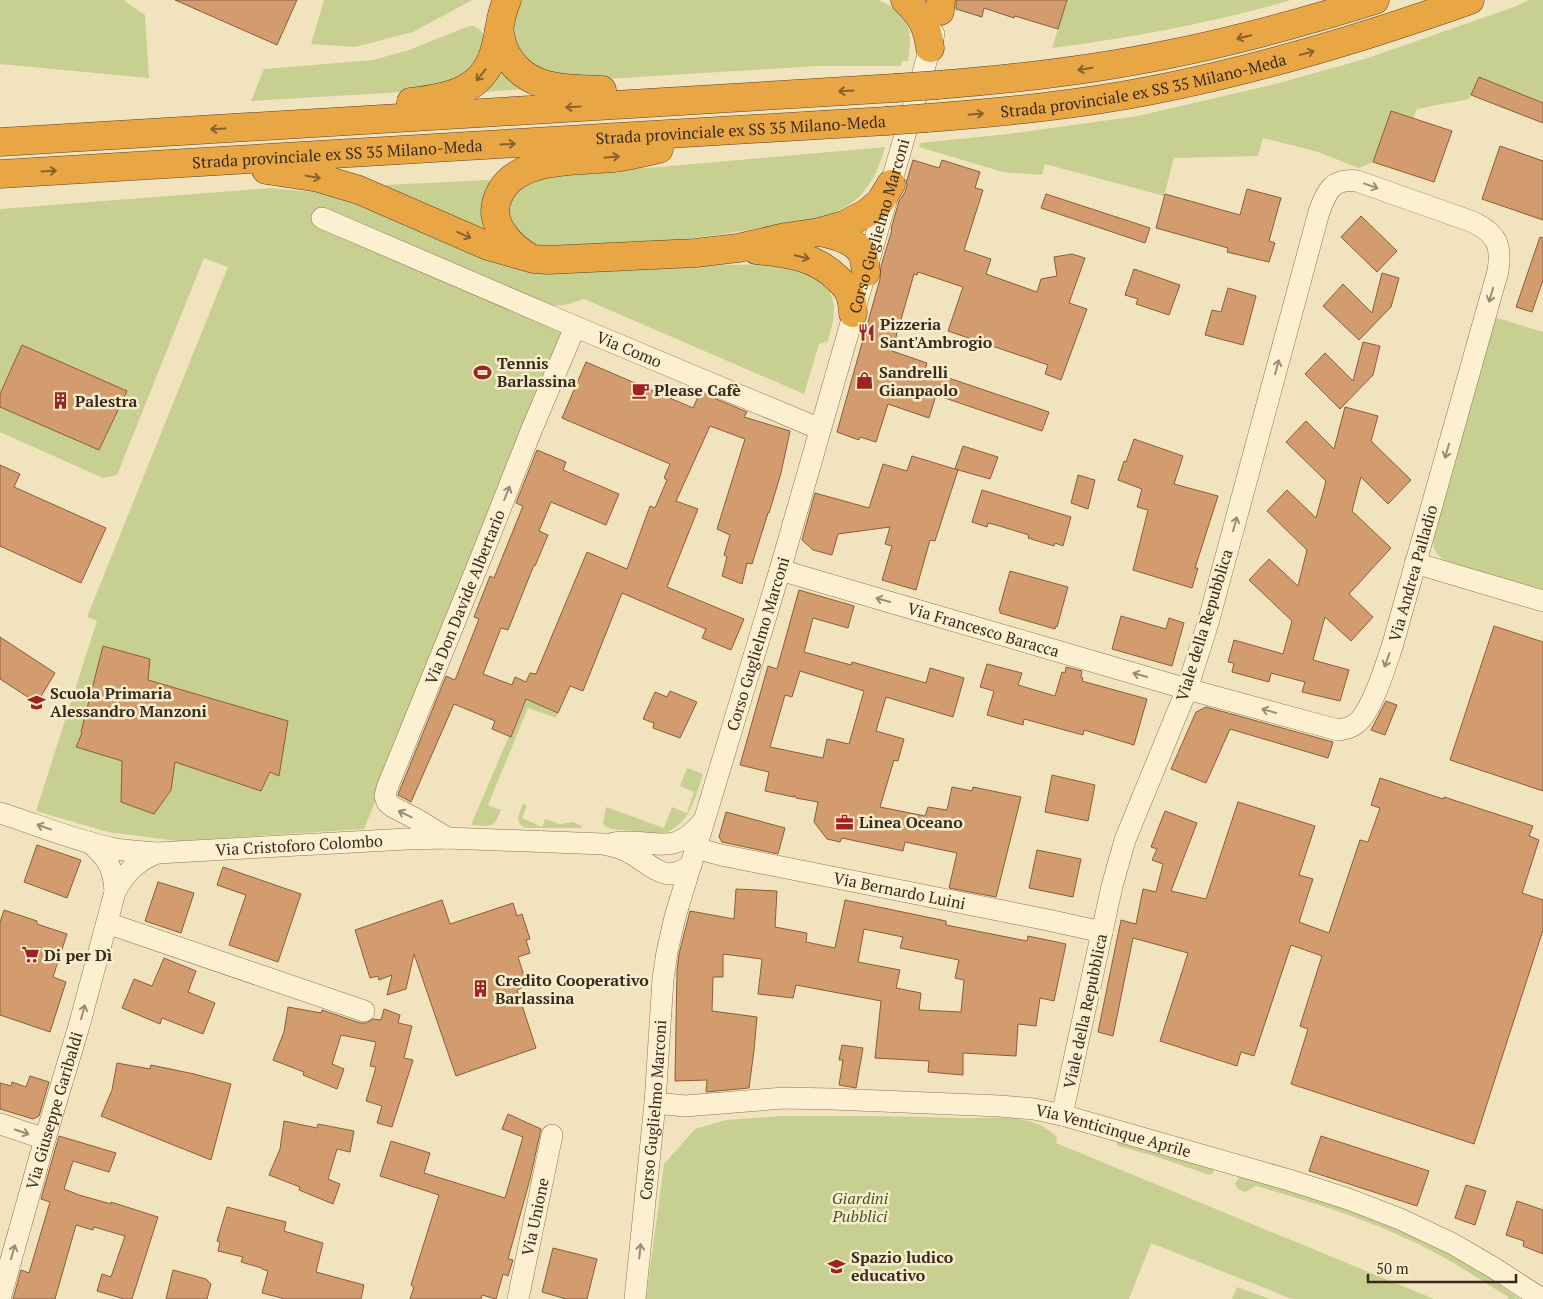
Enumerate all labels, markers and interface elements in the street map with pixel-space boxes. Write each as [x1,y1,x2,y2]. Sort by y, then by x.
one-way arrow [1237,33,1253,42]
one-way arrow [1299,47,1315,57]
street label: Strada provinciale ex SS 35 Milano-Meda [999,48,1289,123]
one-way arrow [1077,65,1093,75]
one-way arrow [476,68,486,82]
one-way arrow [839,87,855,96]
one-way arrow [565,103,581,112]
one-way arrow [967,109,983,119]
street label: Strada provinciale ex SS 35 Milano-Meda [595,110,886,149]
one-way arrow [211,124,227,133]
street label: Strada provinciale ex SS 35 Milano-Meda [192,134,483,173]
street label: Corso Guglielmo Marconi [843,136,914,316]
one-way arrow [500,139,516,148]
one-way arrow [604,152,620,162]
one-way arrow [40,167,56,176]
one-way arrow [305,173,321,183]
one-way arrow [1363,181,1379,191]
one-way arrow [456,231,471,240]
one-way arrow [794,253,810,262]
one-way arrow [1486,286,1495,302]
place label: Pizzeria Sant'Ambrogio [880,313,993,353]
restaurant icon: Pizzeria Sant'Ambrogio [856,323,876,343]
street label: Via Como [593,326,665,373]
place label: Tennis Barlassina [497,352,576,392]
one-way arrow [1273,360,1282,376]
place label: Sandrelli Gianpaolo [879,361,958,401]
sports icon: Tennis Barlassina [473,362,493,382]
shop icon: Sandrelli Gianpaolo [855,371,875,391]
place label: Please Cafè [654,379,741,401]
cafe icon: Please Cafè [630,380,650,400]
place label: Palestra [75,390,137,412]
building icon: Palestra [51,391,71,411]
one-way arrow [1441,442,1451,458]
one-way arrow [503,486,512,501]
street label: Via Andrea Palladio [1383,502,1443,644]
street label: Via Don Davide Albertario [419,506,510,688]
one-way arrow [1230,517,1240,533]
street label: Viale della Repubblica [1170,546,1238,704]
street label: Corso Guglielmo Marconi [721,554,794,733]
one-way arrow [876,594,892,604]
street label: Via Francesco Baracca [905,597,1062,662]
one-way arrow [1382,652,1391,667]
one-way arrow [1133,669,1149,679]
place label: Scuola Primaria Alessandro Manzoni [50,682,207,722]
school or university icon: Scuola Primaria Alessandro Manzoni [26,692,46,712]
one-way arrow [1262,706,1278,716]
one-way arrow [398,808,413,818]
place label: Linea Oceano [859,811,963,833]
office icon: Linea Oceano [835,812,855,832]
one-way arrow [37,822,53,832]
street label: Via Cristoforo Colombo [215,829,383,861]
street label: Via Bernardo Luini [831,867,968,914]
street label: Viale della Repubblica [1058,931,1112,1091]
place label: Di per Dì [44,944,112,966]
supermarket icon: Di per Dì [20,945,40,965]
place label: Credito Cooperativo Barlassina [495,969,649,1009]
building icon: Credito Cooperativo Barlassina [471,979,491,999]
one-way arrow [79,1004,88,1020]
street label: Corso Guglielmo Marconi [634,1019,671,1201]
street label: Via Giuseppe Garibaldi [20,1029,88,1192]
street label: Via Venticinque Aprile [1034,1099,1194,1162]
one-way arrow [14,1128,30,1137]
street label: Via Unione [516,1176,554,1258]
park label: Giardini Pubblici [831,1187,889,1227]
one-way arrow [635,1243,645,1259]
one-way arrow [9,1244,19,1260]
place label: Spazio ludico educativo [851,1246,954,1286]
scale bar [1368,1252,1516,1284]
school or university icon: Spazio ludico educativo [827,1256,847,1276]
text: 50 m [1376,1258,1409,1278]

